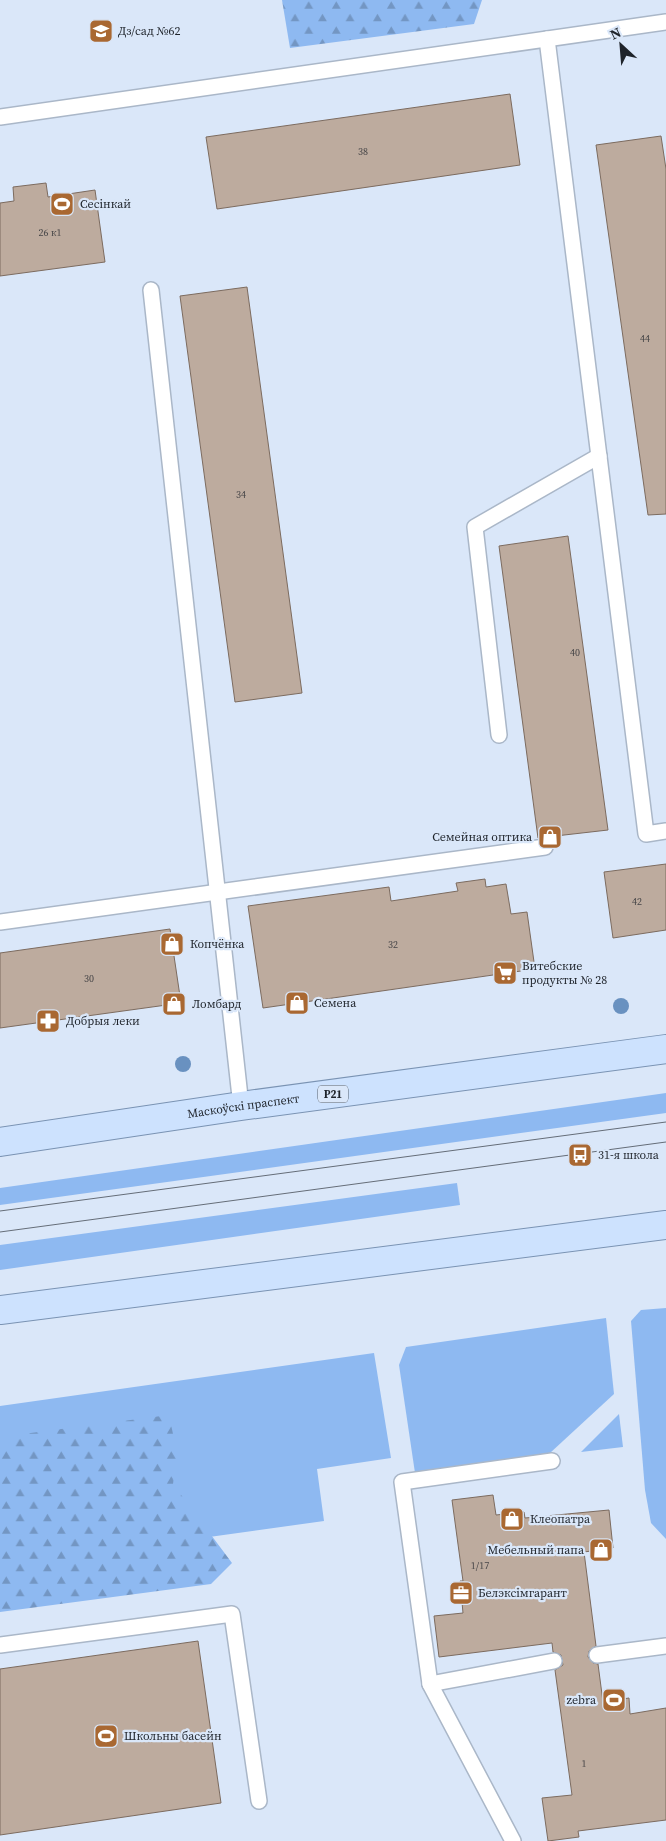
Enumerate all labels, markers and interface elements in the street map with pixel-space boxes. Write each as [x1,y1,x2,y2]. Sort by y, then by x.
school or university icon: Дз/сад №62 [88,18,114,44]
north arrow [596,20,646,70]
text: N [606,22,624,45]
place label: Дз/сад №62 [118,23,181,39]
house number: 38 [358,145,368,158]
sports icon: Сесінкай [49,191,75,217]
place label: Сесінкай [80,196,131,212]
house number: 26 к1 [39,226,61,239]
house number: 44 [640,332,650,345]
house number: 34 [236,488,246,501]
house number: 40 [570,646,580,659]
shop icon: Семейная оптика [537,824,563,850]
place label: Семейная оптика [432,829,533,845]
house number: 42 [632,895,642,908]
shop icon: Копчёнка [159,931,185,957]
place label: Копчёнка [190,936,245,952]
house number: 32 [388,938,398,951]
place label: Витебские продукты № 28 [522,958,607,988]
supermarket icon: Витебские продукты № 28 [492,960,518,986]
house number: 30 [84,972,94,985]
shop icon: Семена [284,990,310,1016]
shop icon: Ломбард [161,991,187,1017]
place label: Семена [314,995,357,1011]
place label: Ломбард [192,996,242,1012]
pharmacy icon: Добрыя леки [35,1008,61,1034]
place label: Добрыя леки [66,1013,140,1029]
road number: Р21 [318,1086,348,1102]
street label: Маскоўскі праспект [186,1090,301,1122]
bus stop icon: 31-я школа [567,1142,593,1168]
place label: 31-я школа [598,1147,660,1163]
shop icon: Клеопатра [499,1506,525,1532]
place label: Клеопатра [530,1511,591,1527]
shop icon: Мебельный папа [588,1537,614,1563]
place label: Мебельный папа [488,1542,585,1558]
house number: 1/17 [471,1559,489,1572]
office icon: Белэксімгарант [448,1580,474,1606]
place label: Белэксімгарант [478,1585,567,1601]
sports icon: zebra [601,1687,627,1713]
place label: zebra [567,1692,597,1708]
sports icon: Школьны басейн [93,1723,119,1749]
place label: Школьны басейн [124,1728,222,1744]
house number: 1 [582,1757,587,1770]

